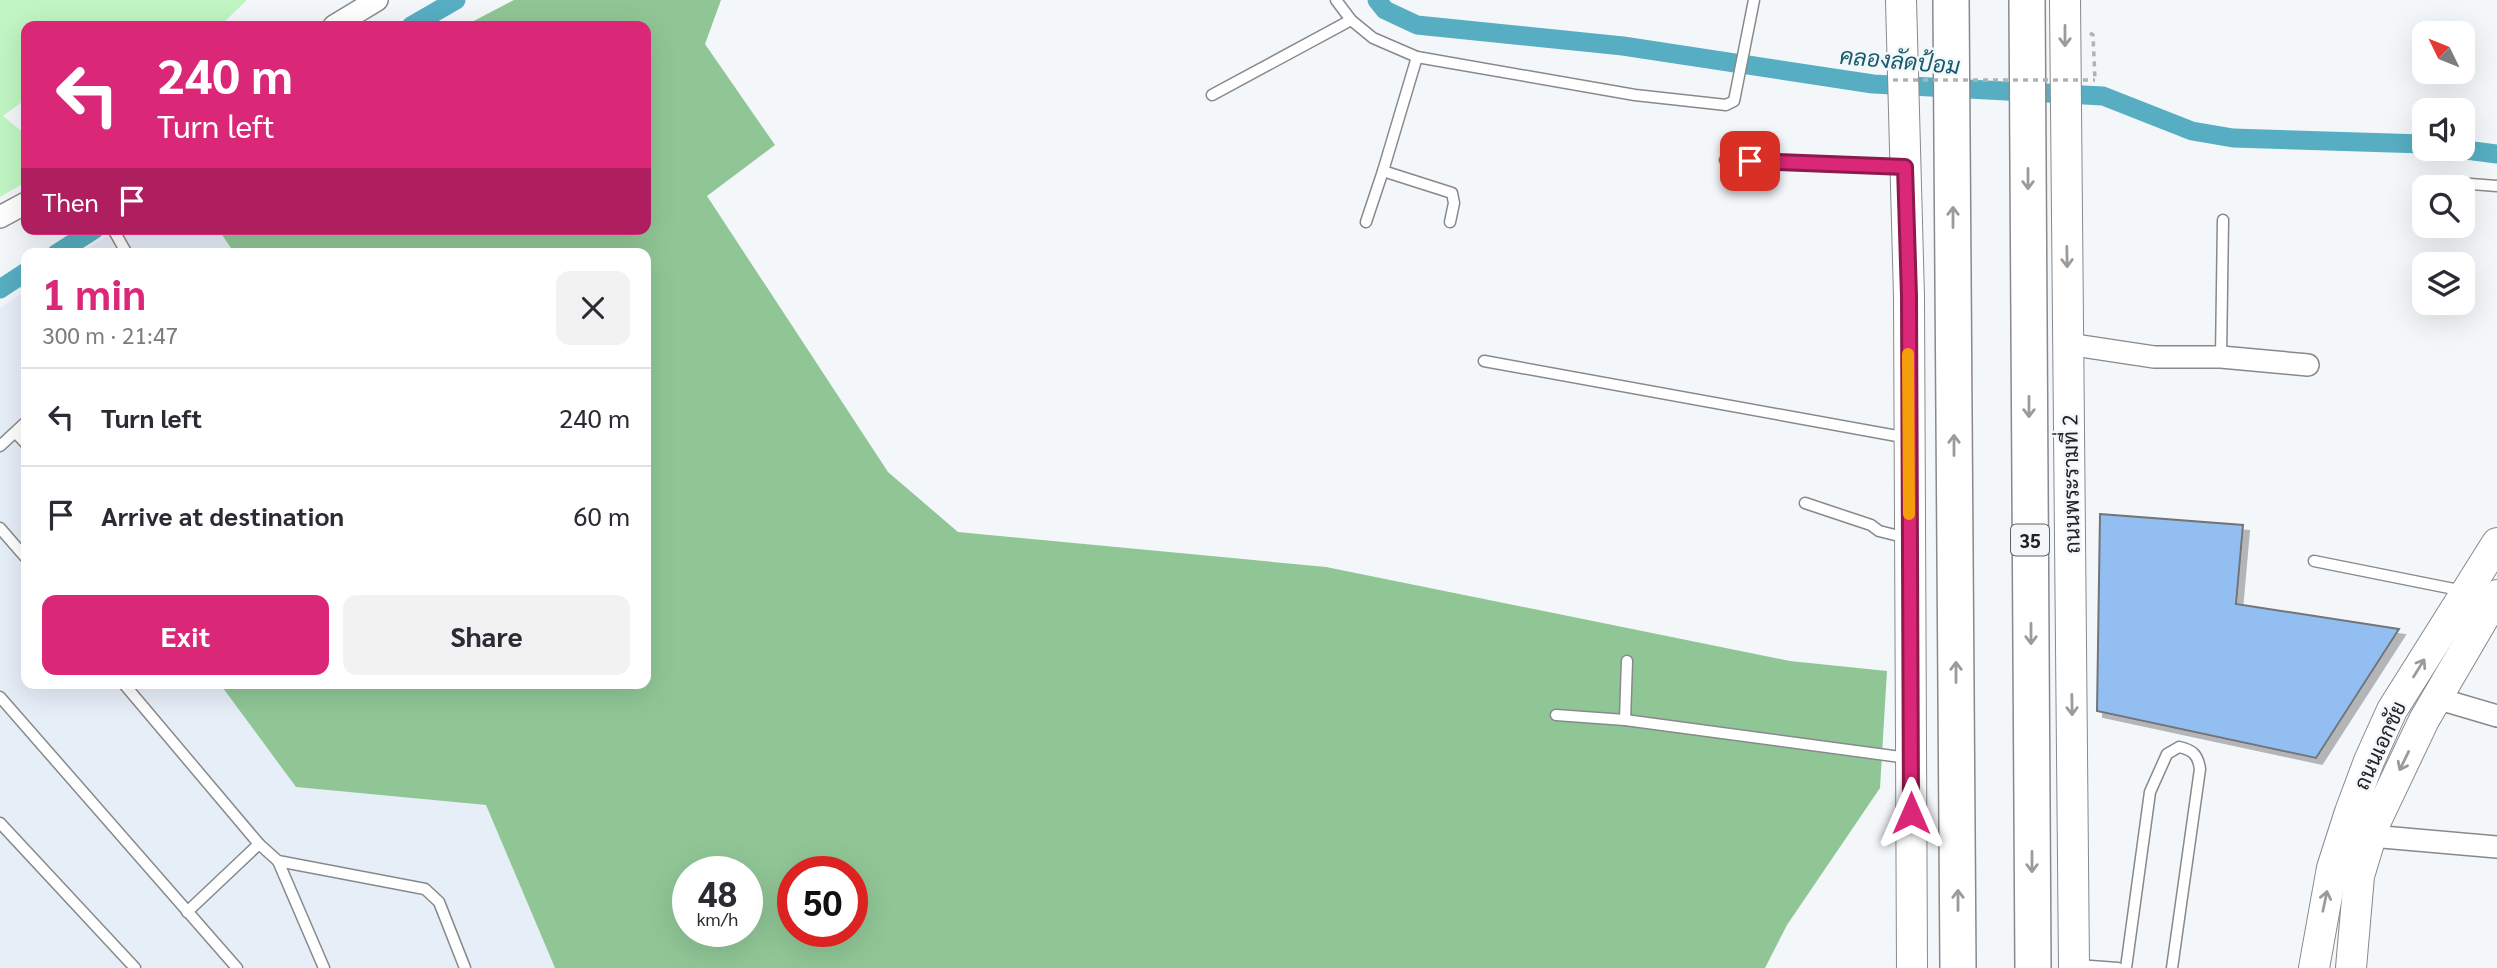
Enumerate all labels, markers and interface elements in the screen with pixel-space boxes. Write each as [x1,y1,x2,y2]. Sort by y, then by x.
north arrow [2412,21,2474,84]
map controls [2412,21,2475,315]
one-way arrow [2058,24,2072,47]
water label: คลองลัดป้อม [1839,39,1961,79]
text: 240 m [157,42,293,105]
icon: left [42,49,133,140]
button: sound [2412,98,2475,161]
text: Turn left [157,104,275,145]
pin [1720,131,1780,191]
icon: arrive [1731,142,1769,180]
one-way arrow [2021,168,2035,191]
button: search [2412,175,2475,238]
icon: arrive [113,182,151,220]
text: Then [42,184,99,218]
one-way arrow [1946,206,1960,229]
one-way arrow [2060,246,2074,269]
button: layers [2412,252,2475,315]
text: 1 min [42,265,146,320]
button: close [556,271,630,345]
text: 300 m · 21:47 [42,319,178,349]
one-way arrow [2022,395,2036,418]
icon: left [42,398,80,436]
text: Turn left [101,400,202,434]
text: 240 m [559,400,630,434]
street label: ถนนพระรามที่ 2 [2050,414,2085,554]
one-way arrow [1948,434,1961,457]
icon: arrive [42,496,80,534]
text: Arrive at destination [101,498,344,532]
text: 60 m [573,498,630,532]
road number: 35 [2011,524,2049,555]
button: Exit [42,595,329,675]
button: Share [343,595,630,675]
one-way arrow [2024,623,2038,646]
one-way arrow [2412,659,2426,679]
one-way arrow [1949,661,1963,684]
one-way arrow [2065,694,2079,717]
street label: ถนนเอกชัย [2347,696,2411,794]
one-way arrow [2396,750,2410,771]
position arrow [1874,776,1948,850]
one-way arrow [2026,850,2039,873]
speed limit sign: 50 [777,856,868,947]
text: 48 [698,870,737,915]
one-way arrow [1951,889,1965,912]
one-way arrow [2319,890,2333,913]
text: km/h [697,907,738,930]

